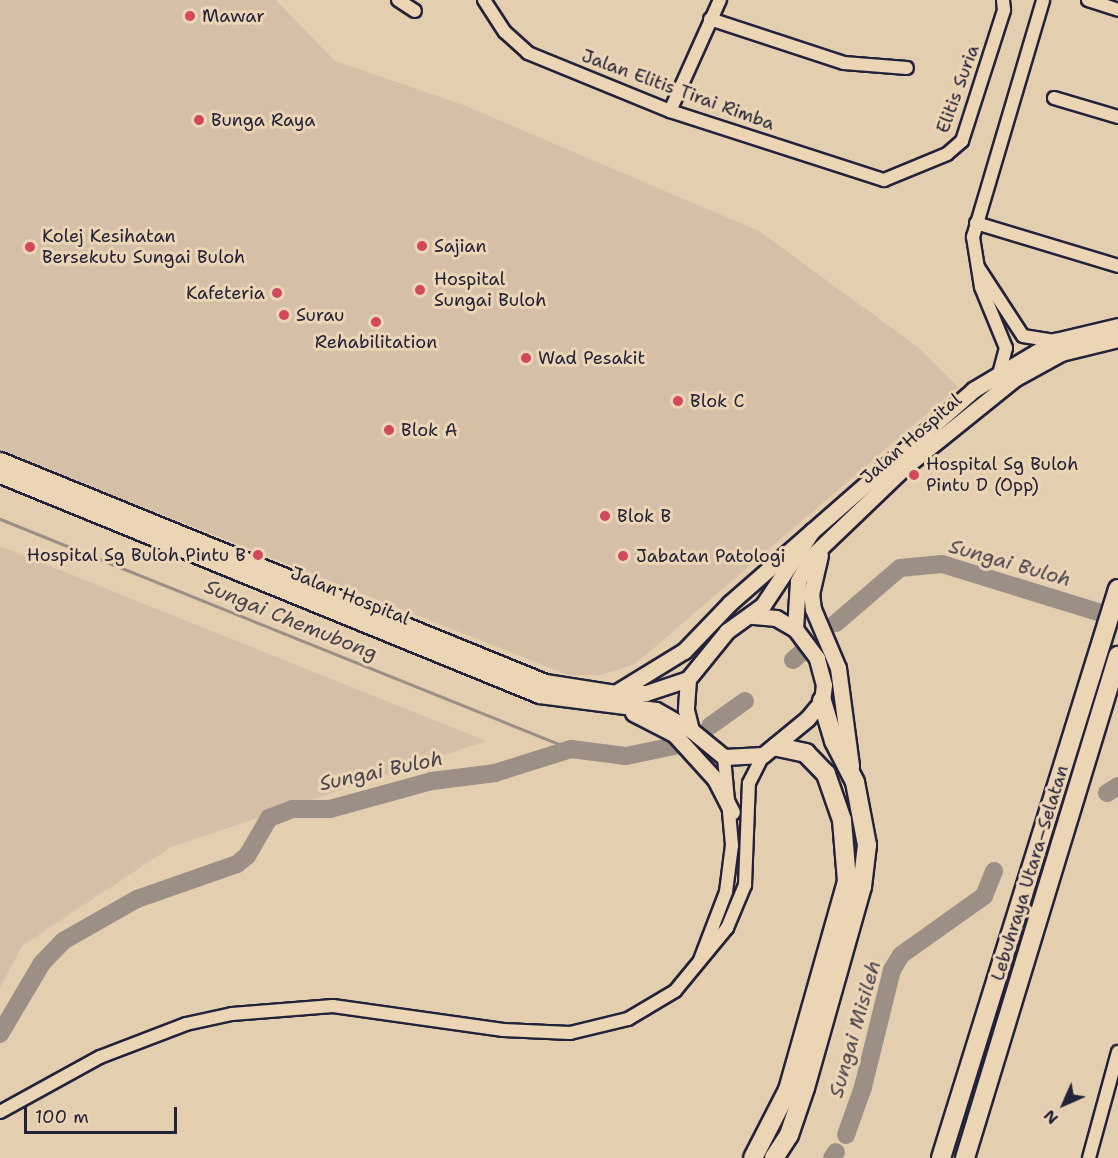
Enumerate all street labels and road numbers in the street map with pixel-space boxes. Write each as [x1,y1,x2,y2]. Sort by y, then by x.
street label: Elitis Suria [932,42,984,136]
street label: Jalan Elitis Tirai Rimba [579,45,777,135]
street label: Jalan Hospital [856,389,966,489]
street label: Jalan Hospital [287,562,413,630]
street label: Lebuhraya Utara–Selatan [987,763,1073,983]

